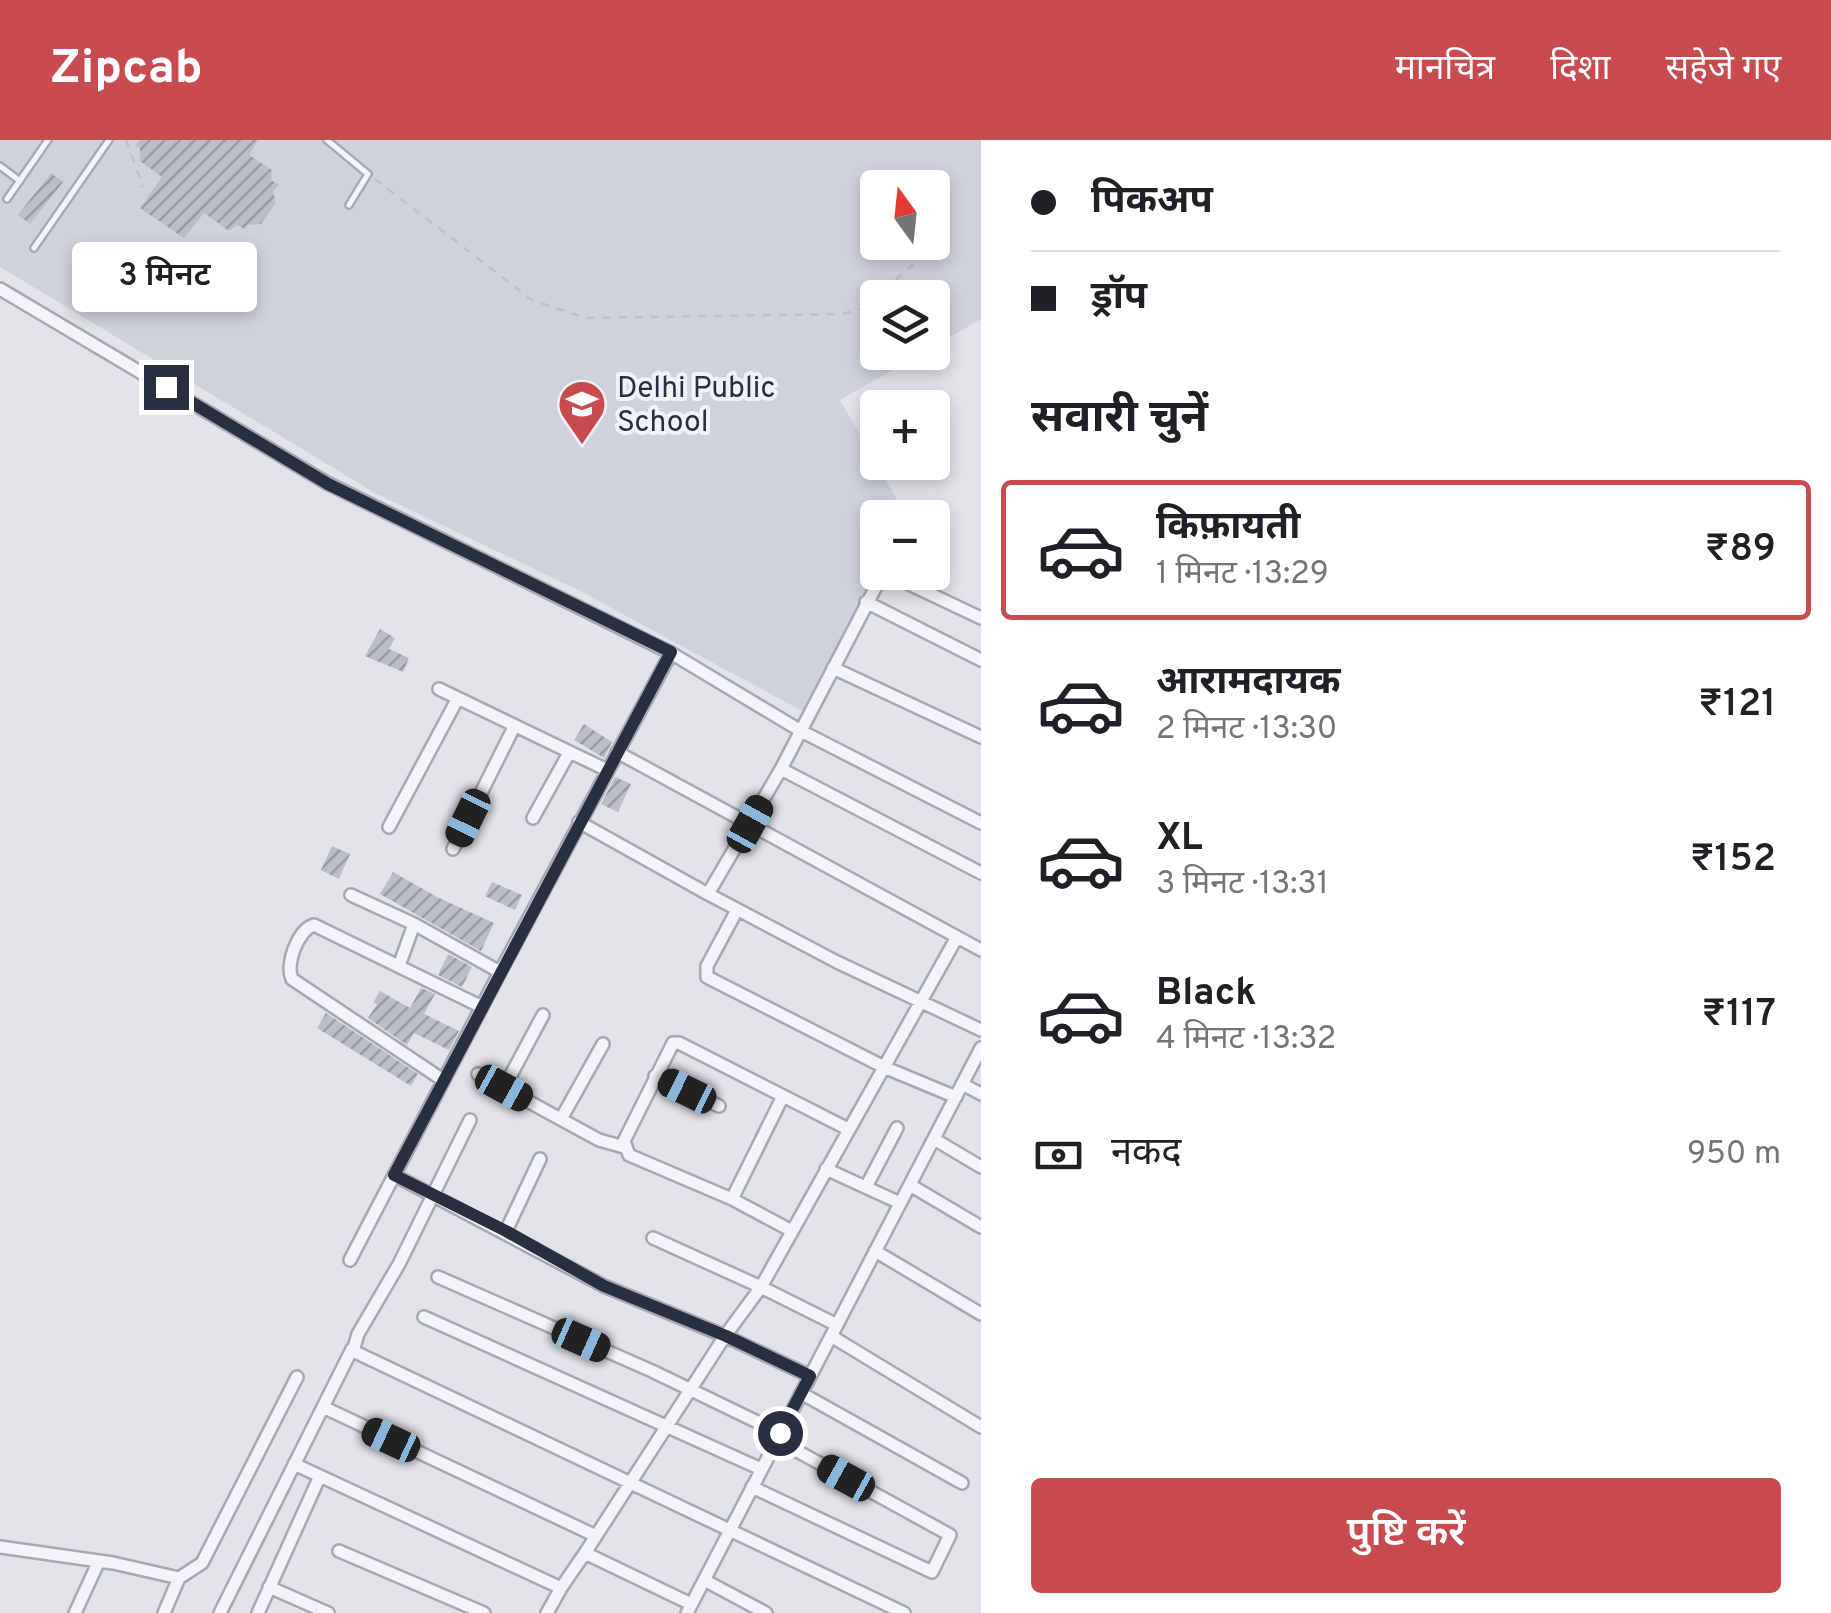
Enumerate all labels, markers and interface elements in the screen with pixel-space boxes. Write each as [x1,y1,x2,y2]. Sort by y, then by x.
text: Zipcab [50,40,202,100]
text: मानचित्र [1395,48,1495,92]
text: दिशा [1550,48,1610,92]
text: सहेजे गए [1665,48,1781,92]
north arrow [860,170,950,260]
map controls [860,170,950,590]
text: पिकअप [1091,178,1213,227]
callout: 3 मिनट [74,242,258,312]
text: 3 मिनट [118,257,211,297]
text: ड्रॉप [1091,274,1147,323]
button: layers [860,280,950,370]
route end [144,365,189,410]
place label: Delhi Public School [617,371,775,442]
school or university icon: Delhi Public School [556,378,608,446]
button: + [860,390,950,480]
text: सवारी चुनें [1031,391,1208,448]
button: − [860,500,950,590]
text: किफ़ायती [1156,504,1300,553]
icon: car [1036,505,1126,595]
text: ₹89 [1705,526,1776,575]
text: 1 मिनट · 13:29 [1156,555,1329,595]
text: आरामदायक [1156,659,1340,708]
icon: car [1036,660,1126,750]
text: ₹121 [1698,681,1776,730]
text: 2 मिनट · 13:30 [1156,710,1337,750]
car [441,784,495,852]
car [722,790,778,858]
icon: car [1036,815,1126,905]
text: XL [1156,815,1203,864]
text: ₹152 [1690,836,1776,885]
text: 3 मिनट · 13:31 [1156,865,1329,905]
icon: car [1036,970,1126,1060]
text: Black [1156,970,1256,1019]
text: ₹117 [1701,991,1776,1040]
text: 4 मिनट · 13:32 [1156,1020,1336,1060]
car [470,1060,538,1116]
car [653,1064,721,1118]
icon: cash [1031,1128,1086,1183]
text: नकद [1111,1130,1181,1179]
text: 950 m [1687,1135,1781,1175]
car [547,1314,615,1366]
route start [758,1411,803,1456]
car [357,1414,425,1466]
car [812,1450,880,1506]
button: पुष्टि करें [1031,1478,1781,1593]

